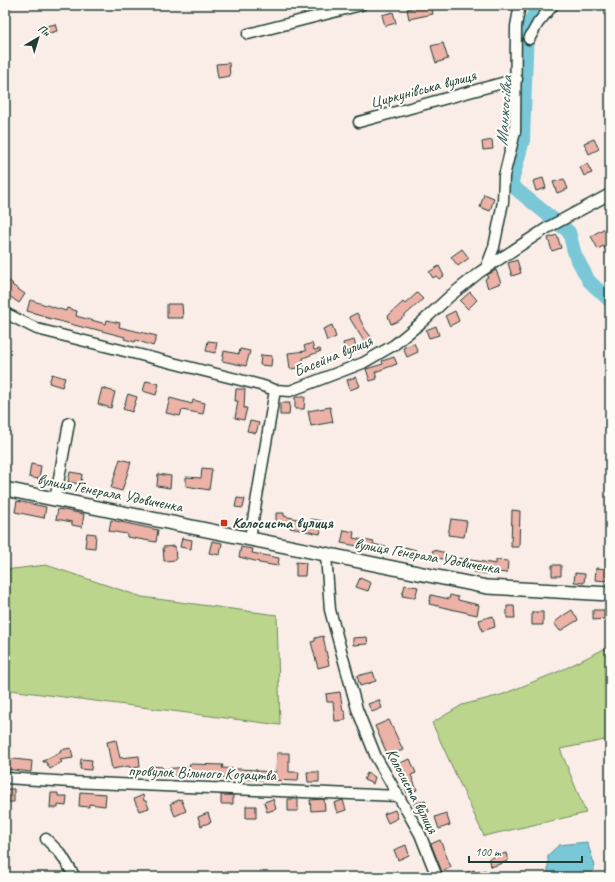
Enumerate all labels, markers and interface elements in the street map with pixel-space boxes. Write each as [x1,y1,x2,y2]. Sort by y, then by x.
north arrow [18,18,58,58]
text: Пн [35,21,54,40]
street label: Циркунівська вулиця [368,65,479,113]
water label: Манжосівка [491,74,517,146]
street label: Басейна вулиця [291,330,376,382]
street label: вулиця Генерала Удовиченка [36,469,186,517]
place label: Колосиста вулиця [232,513,334,533]
marker: Колосиста вулиця [219,518,229,528]
street label: вулиця Генерала Удовиченка [353,533,503,579]
street label: Колосиста вулиця [381,745,443,838]
street label: провулок Вільного Козацтва [128,760,278,786]
scale bar [469,838,582,864]
text: 100 m [475,844,502,860]

